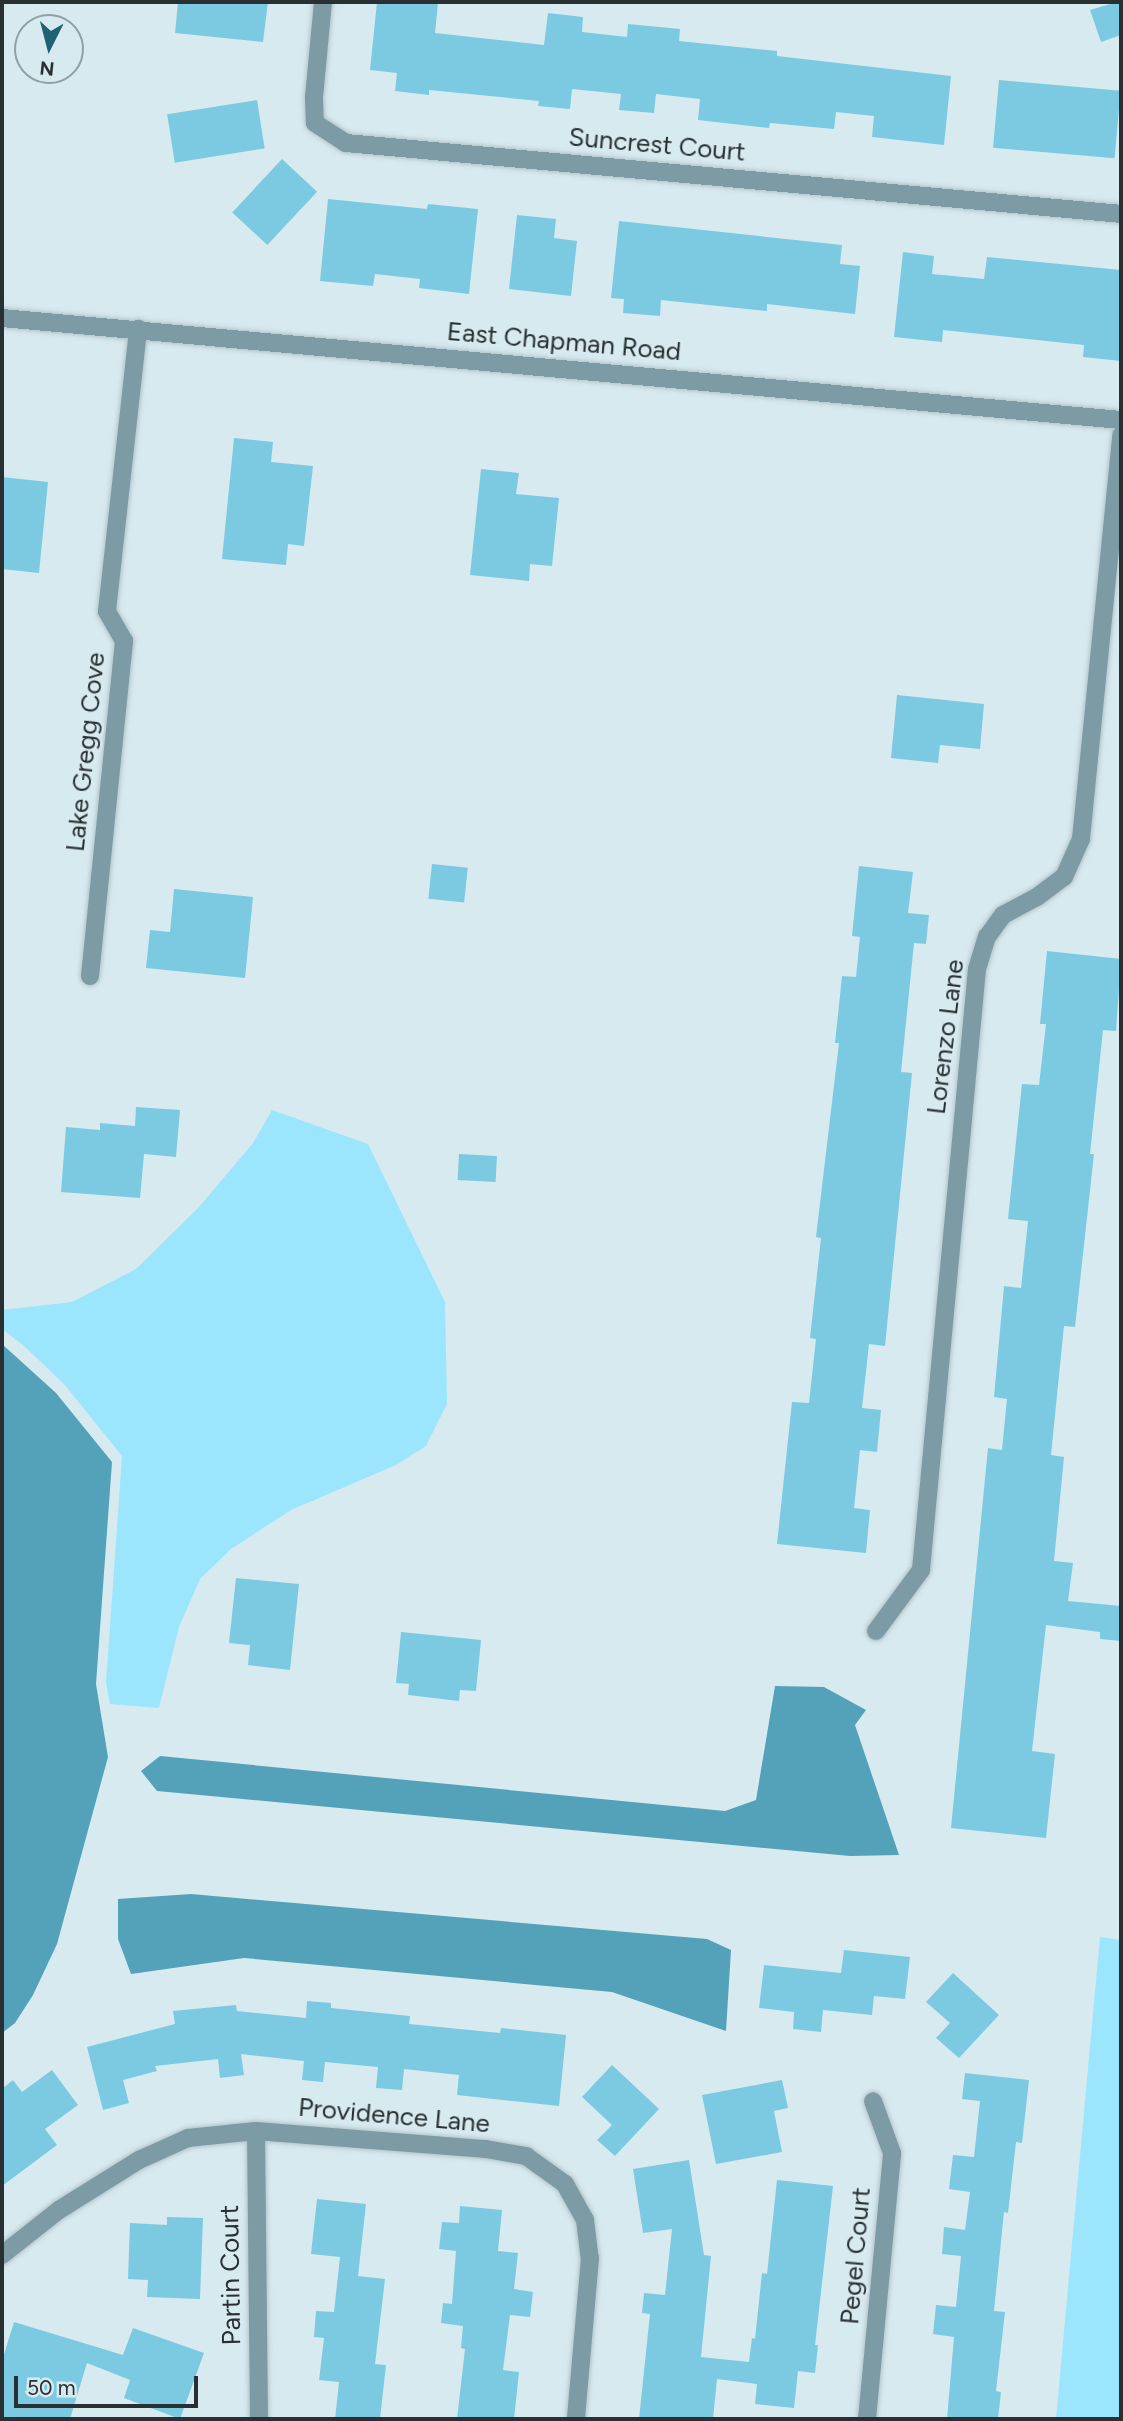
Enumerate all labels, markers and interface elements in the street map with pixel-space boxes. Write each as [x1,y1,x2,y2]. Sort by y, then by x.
north arrow [14,14,84,84]
text: N [38,56,55,81]
street label: Suncrest Court [567,122,747,168]
street label: East Chapman Road [446,316,682,368]
street label: Lake Gregg Cove [60,651,112,853]
street label: Lorenzo Lane [921,958,971,1116]
street label: Providence Lane [297,2092,491,2140]
street label: Pegel Court [834,2186,878,2326]
street label: Partin Court [214,2204,248,2346]
scale bar [18,2362,201,2406]
text: 50 m [27,2375,76,2400]

